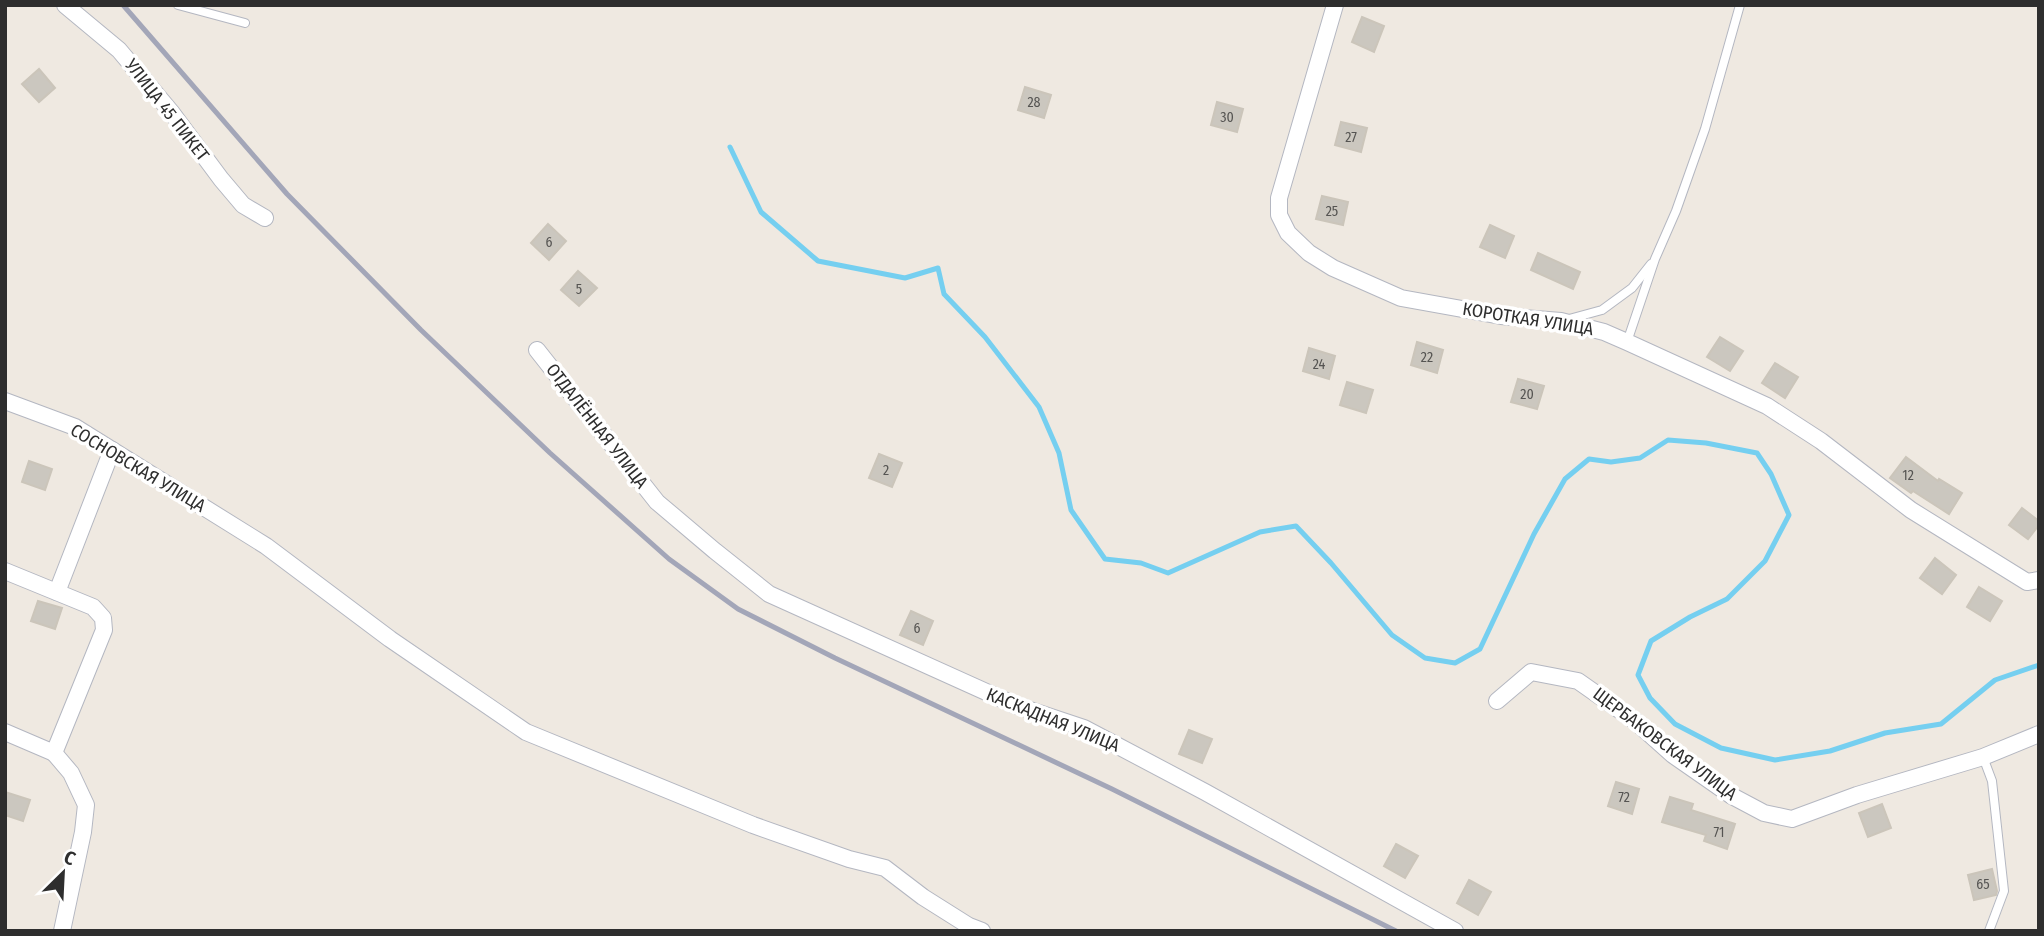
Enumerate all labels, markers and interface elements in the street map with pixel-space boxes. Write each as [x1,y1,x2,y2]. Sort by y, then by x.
street label: УЛИЦА 45 ПИКЕТ [120,54,214,166]
house number: 28 [1027,94,1041,111]
house number: 30 [1220,109,1234,126]
house number: 27 [1345,129,1357,146]
house number: 25 [1326,203,1338,220]
house number: 6 [546,234,553,251]
house number: 5 [576,281,582,298]
street label: КОРОТКАЯ УЛИЦА [1461,298,1596,340]
house number: 22 [1421,349,1433,366]
house number: 24 [1313,356,1326,373]
street label: ОТДАЛЁННАЯ УЛИЦА [541,359,653,493]
house number: 20 [1520,386,1534,403]
street label: СОСНОВСКАЯ УЛИЦА [66,419,210,517]
house number: 2 [883,462,889,479]
house number: 12 [1902,467,1914,484]
house number: 6 [914,620,921,637]
street label: КАСКАДНАЯ УЛИЦА [983,683,1123,757]
street label: ЩЕРБАКОВСКАЯ УЛИЦА [1589,683,1742,806]
house number: 72 [1618,789,1630,806]
house number: 71 [1714,824,1724,841]
north arrow [28,838,98,908]
text: С [60,845,79,870]
house number: 65 [1976,876,1990,893]

